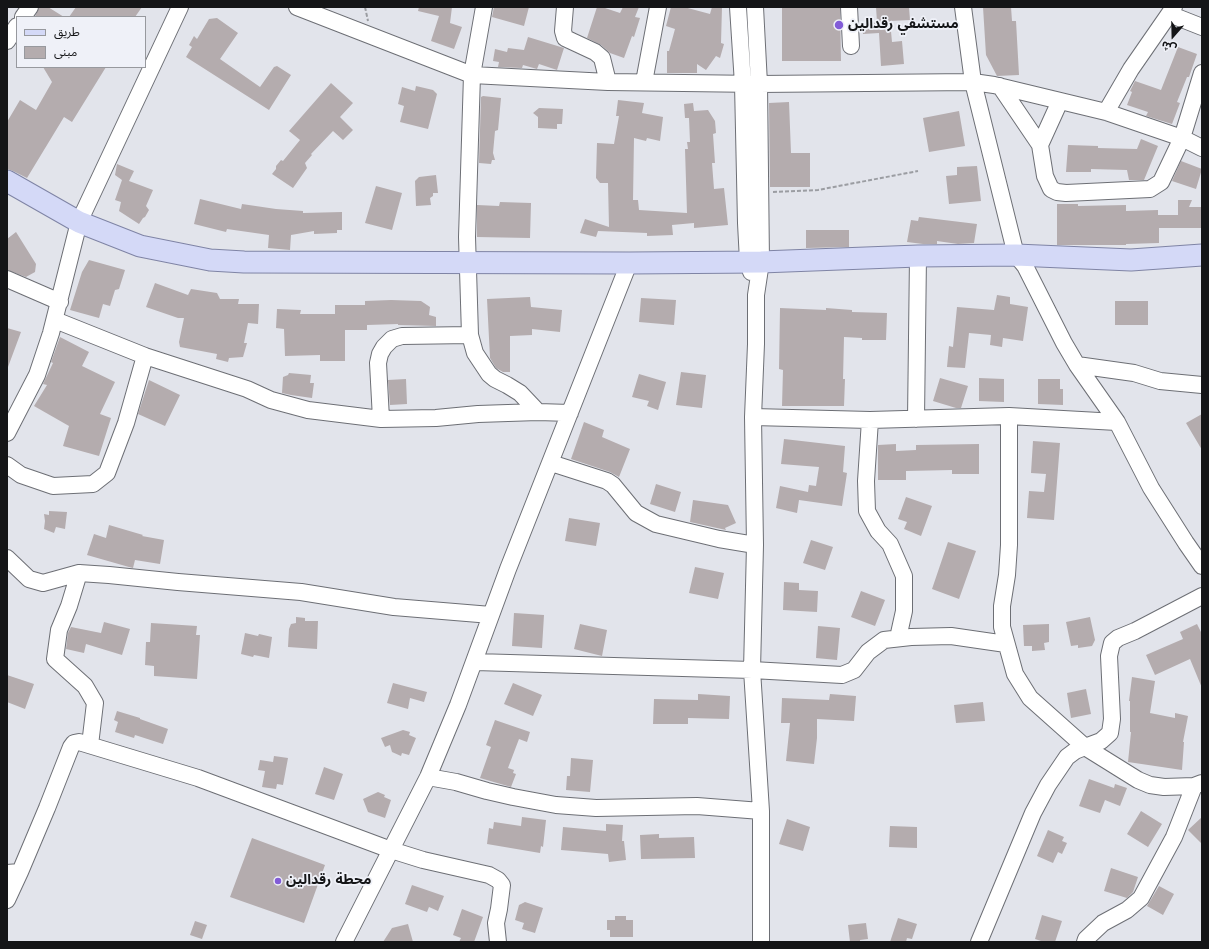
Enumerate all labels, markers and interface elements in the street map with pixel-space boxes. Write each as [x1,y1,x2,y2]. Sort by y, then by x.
legend [16,16,146,68]
north arrow [1153,16,1193,56]
place label: مستشفي رقدالين [848,17,959,33]
marker: مستشفي رقدالين [833,19,845,31]
text: طريق [54,23,80,41]
text: ش [1159,37,1179,57]
text: مبنى [54,43,77,61]
place label: محطة رقدالين [286,873,371,889]
marker: محطة رقدالين [273,876,283,886]

